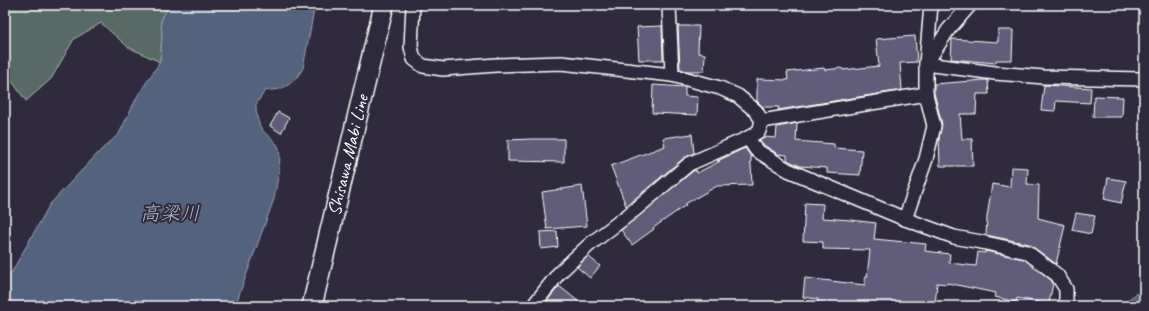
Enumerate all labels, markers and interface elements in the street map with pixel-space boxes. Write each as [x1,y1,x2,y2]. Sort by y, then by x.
street label: Shisawa Mabi Line [322,91,374,218]
water label: 高梁川 [140,201,200,226]

